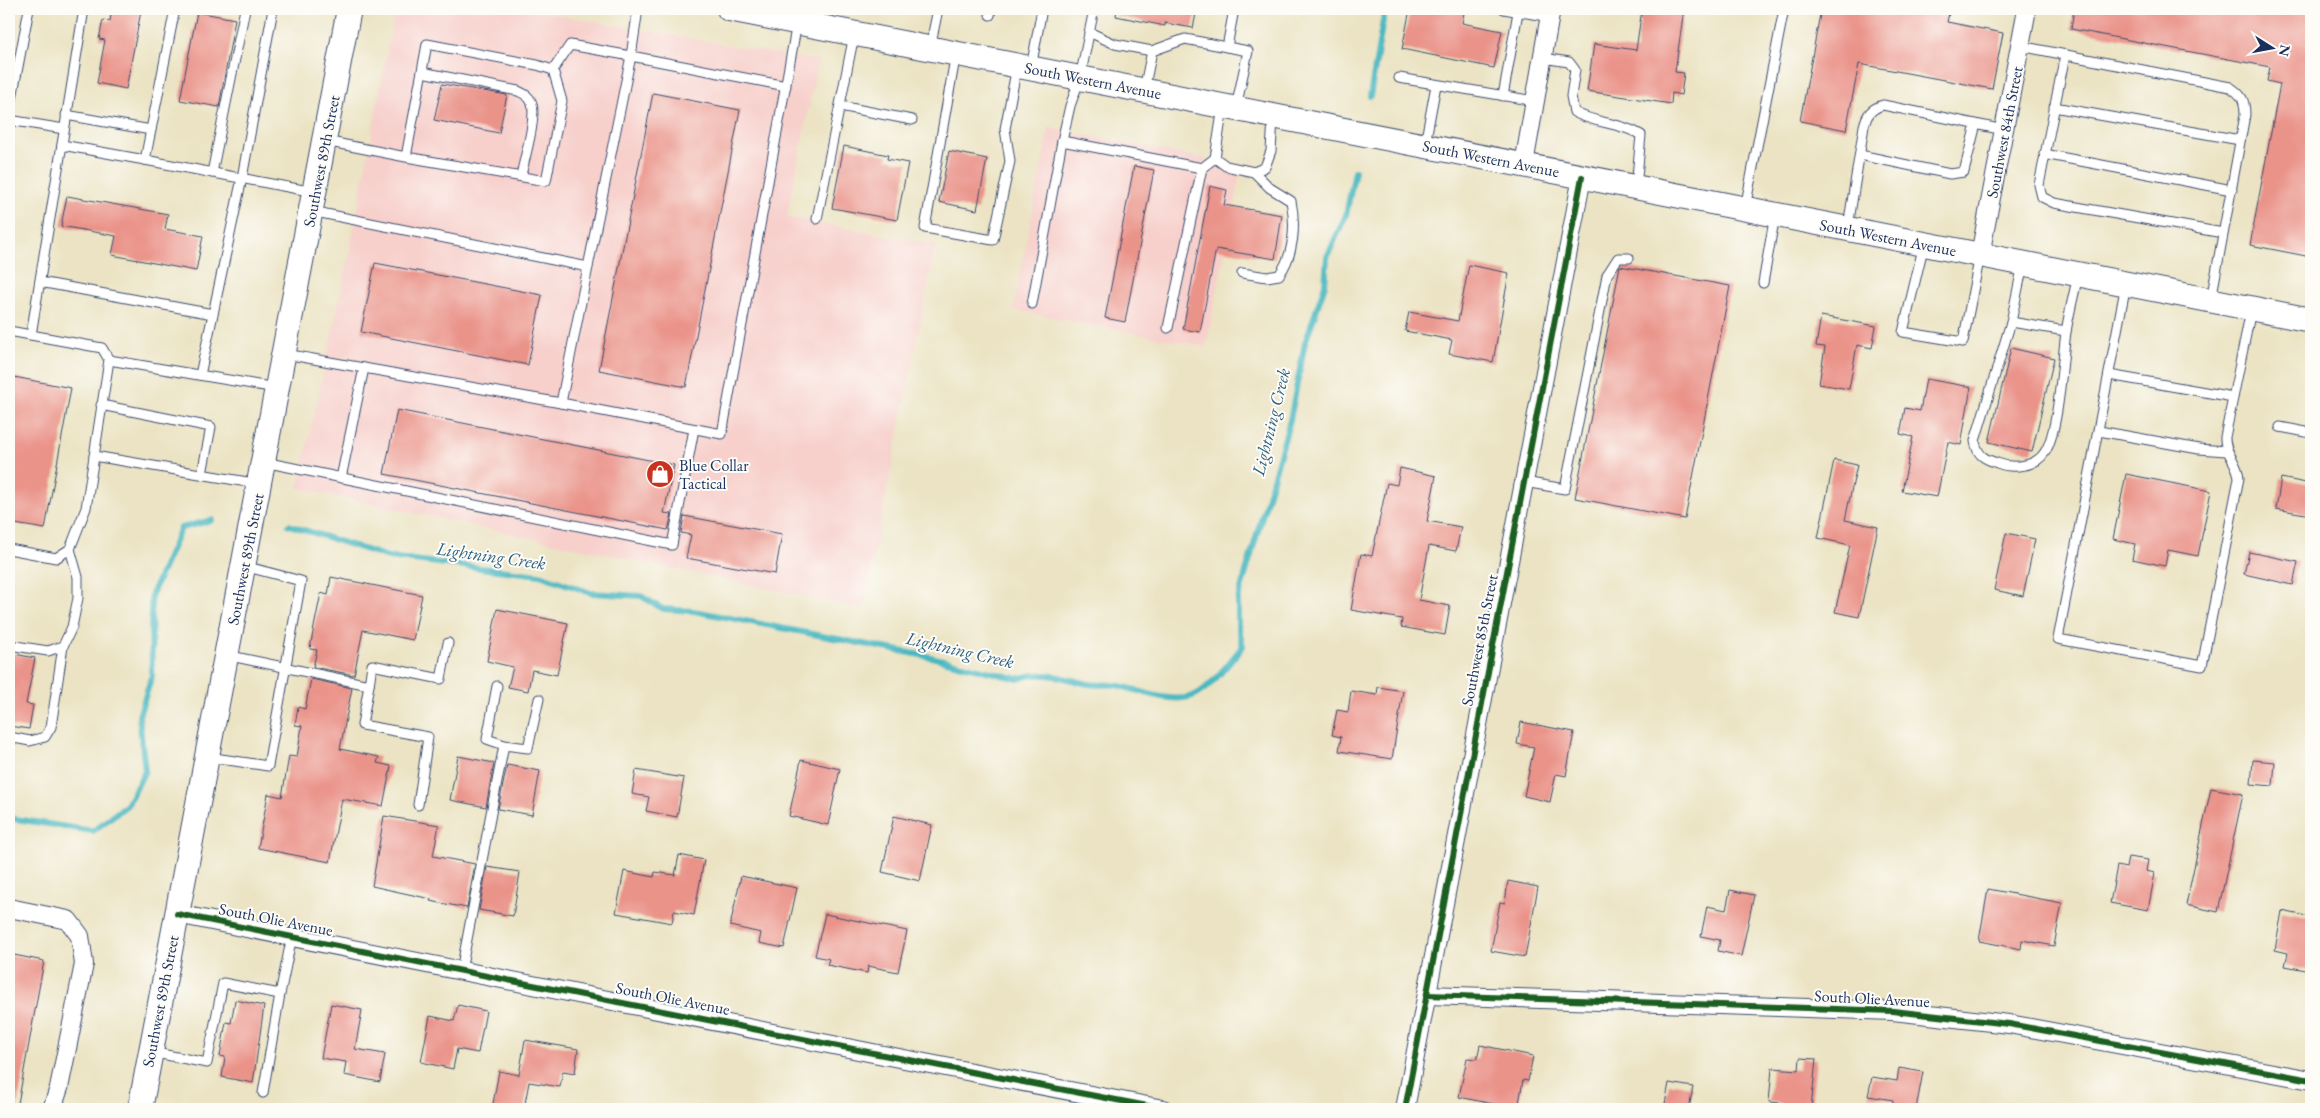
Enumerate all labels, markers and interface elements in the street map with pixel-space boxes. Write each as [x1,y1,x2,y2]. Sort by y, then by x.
north arrow [2248,22,2298,72]
text: N [2275,43,2295,58]
street label: South Western Avenue [1023,57,1163,104]
street label: Southwest 84th Street [1981,64,2028,200]
street label: Southwest 89th Street [298,93,345,229]
street label: South Western Avenue [1421,135,1561,182]
street label: South Western Avenue [1818,214,1958,261]
water label: Lightning Creek [1246,366,1296,479]
place label: Blue Collar Tactical [679,455,749,494]
shop icon: Blue Collar Tactical [645,459,675,489]
street label: Southwest 89th Street [222,491,269,627]
water label: Lightning Creek [434,536,547,576]
street label: Southwest 85th Street [1456,572,1503,708]
water label: Lightning Creek [903,626,1016,674]
street label: South Olie Avenue [217,898,335,941]
street label: Southwest 89th Street [137,933,184,1069]
street label: South Olie Avenue [614,977,732,1020]
street label: South Olie Avenue [1814,985,1930,1012]

